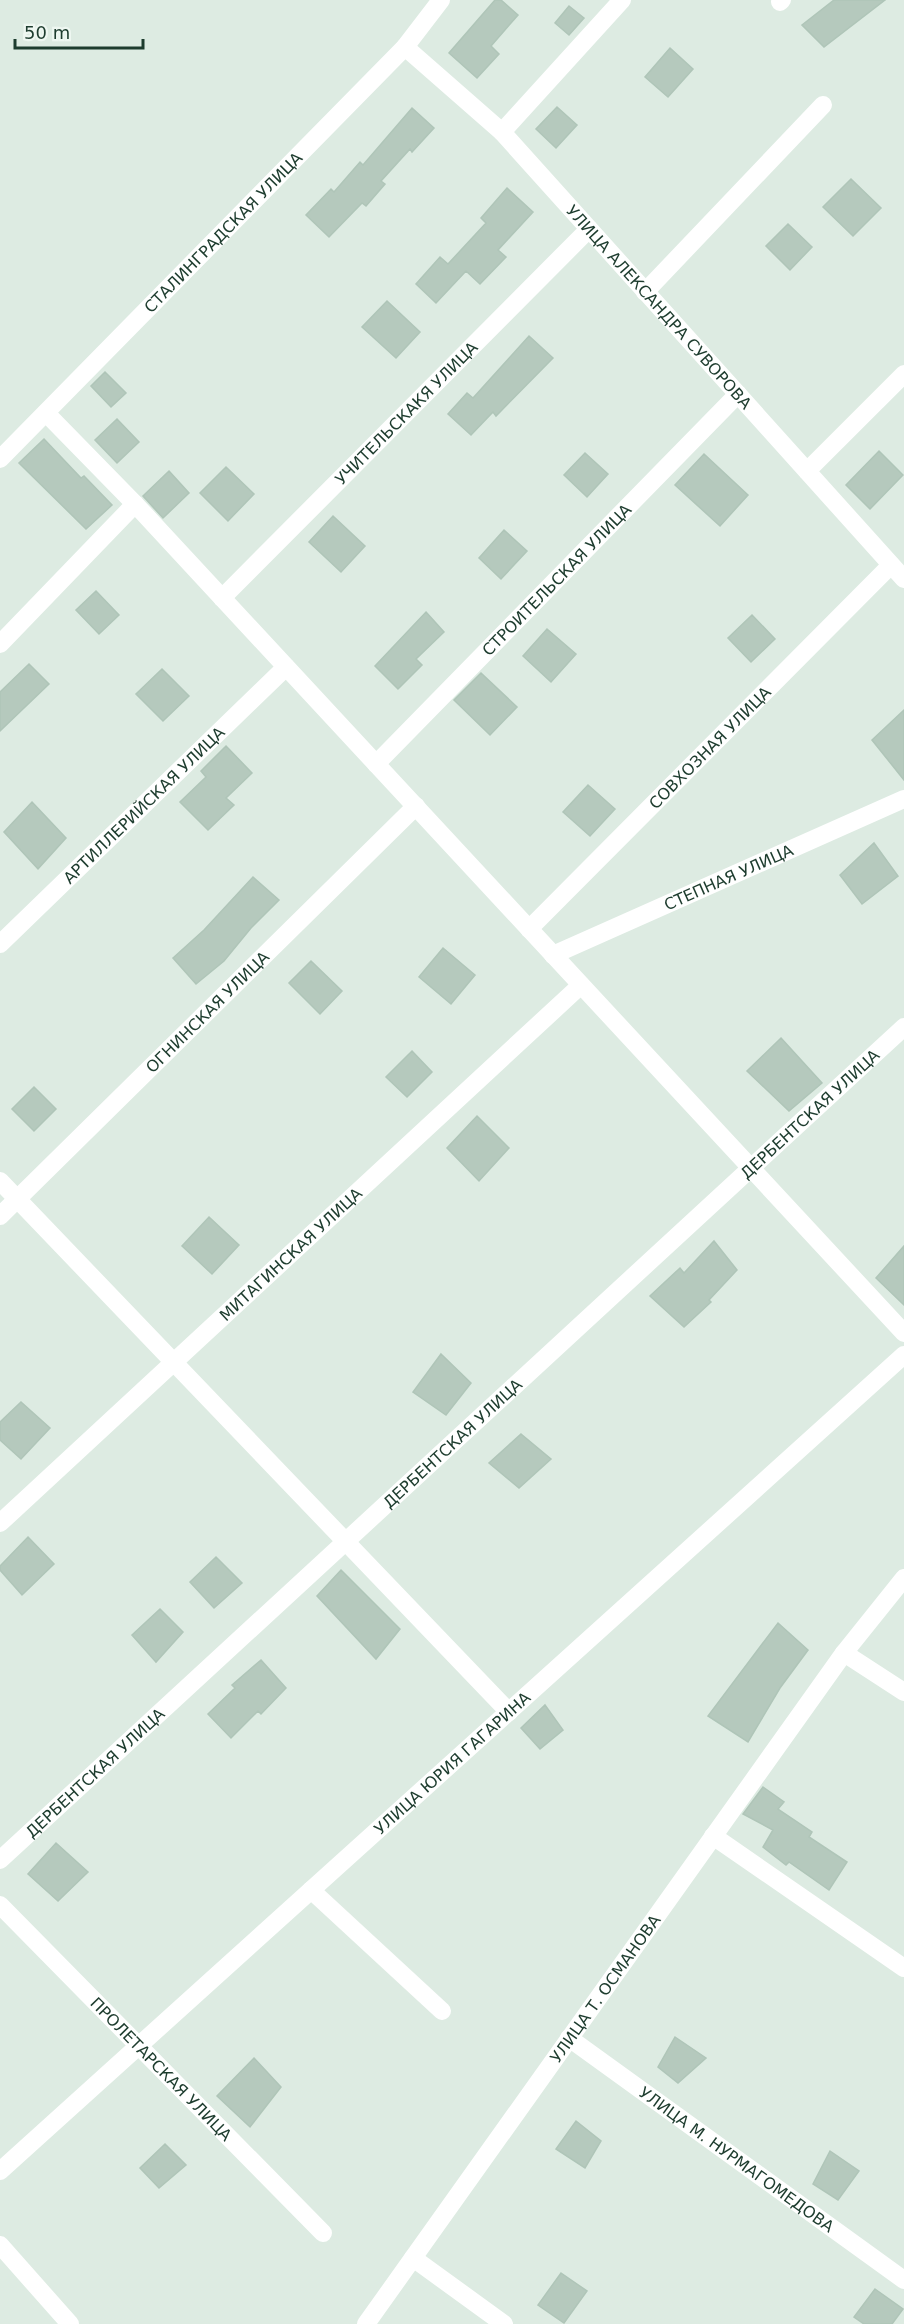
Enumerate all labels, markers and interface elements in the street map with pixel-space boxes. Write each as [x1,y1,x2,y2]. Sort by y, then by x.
scale bar [15,12,142,50]
text: 50 m [24,22,70,43]
street label: СТАЛИНГРАДСКАЯ УЛИЦА [140,148,306,317]
street label: УЛИЦА АЛЕКСАНДРА СУВОРОВА [562,201,755,413]
street label: УЧИТЕЛЬСКАКЯ УЛИЦА [331,338,482,489]
street label: СТРОИТЕЛЬСКАЯ УЛИЦА [478,500,635,660]
street label: СОВХОЗНАЯ УЛИЦА [645,683,775,813]
street label: АРТИЛЛЕРИЙСКАЯ УЛИЦА [59,723,229,888]
street label: СТЕПНАЯ УЛИЦА [661,840,796,914]
street label: ОГНИНСКАЯ УЛИЦА [142,947,273,1077]
street label: ДЕРБЕНТСКАЯ УЛИЦА [737,1046,883,1183]
street label: МИТАГИНСКАЯ УЛИЦА [216,1184,366,1325]
street label: ДЕРБЕНТСКАЯ УЛИЦА [379,1375,526,1512]
street label: УЛИЦА ЮРИЯ ГАГАРИНА [371,1688,534,1839]
street label: ДЕРБЕНТСКАЯ УЛИЦА [22,1704,169,1842]
street label: УЛИЦА Т. ОСМАНОВА [546,1911,665,2066]
street label: ПРОЛЕТАРСКАЯ УЛИЦА [86,1994,236,2145]
street label: УЛИЦА М. НУРМАГОМЕДОВА [635,2083,838,2236]

